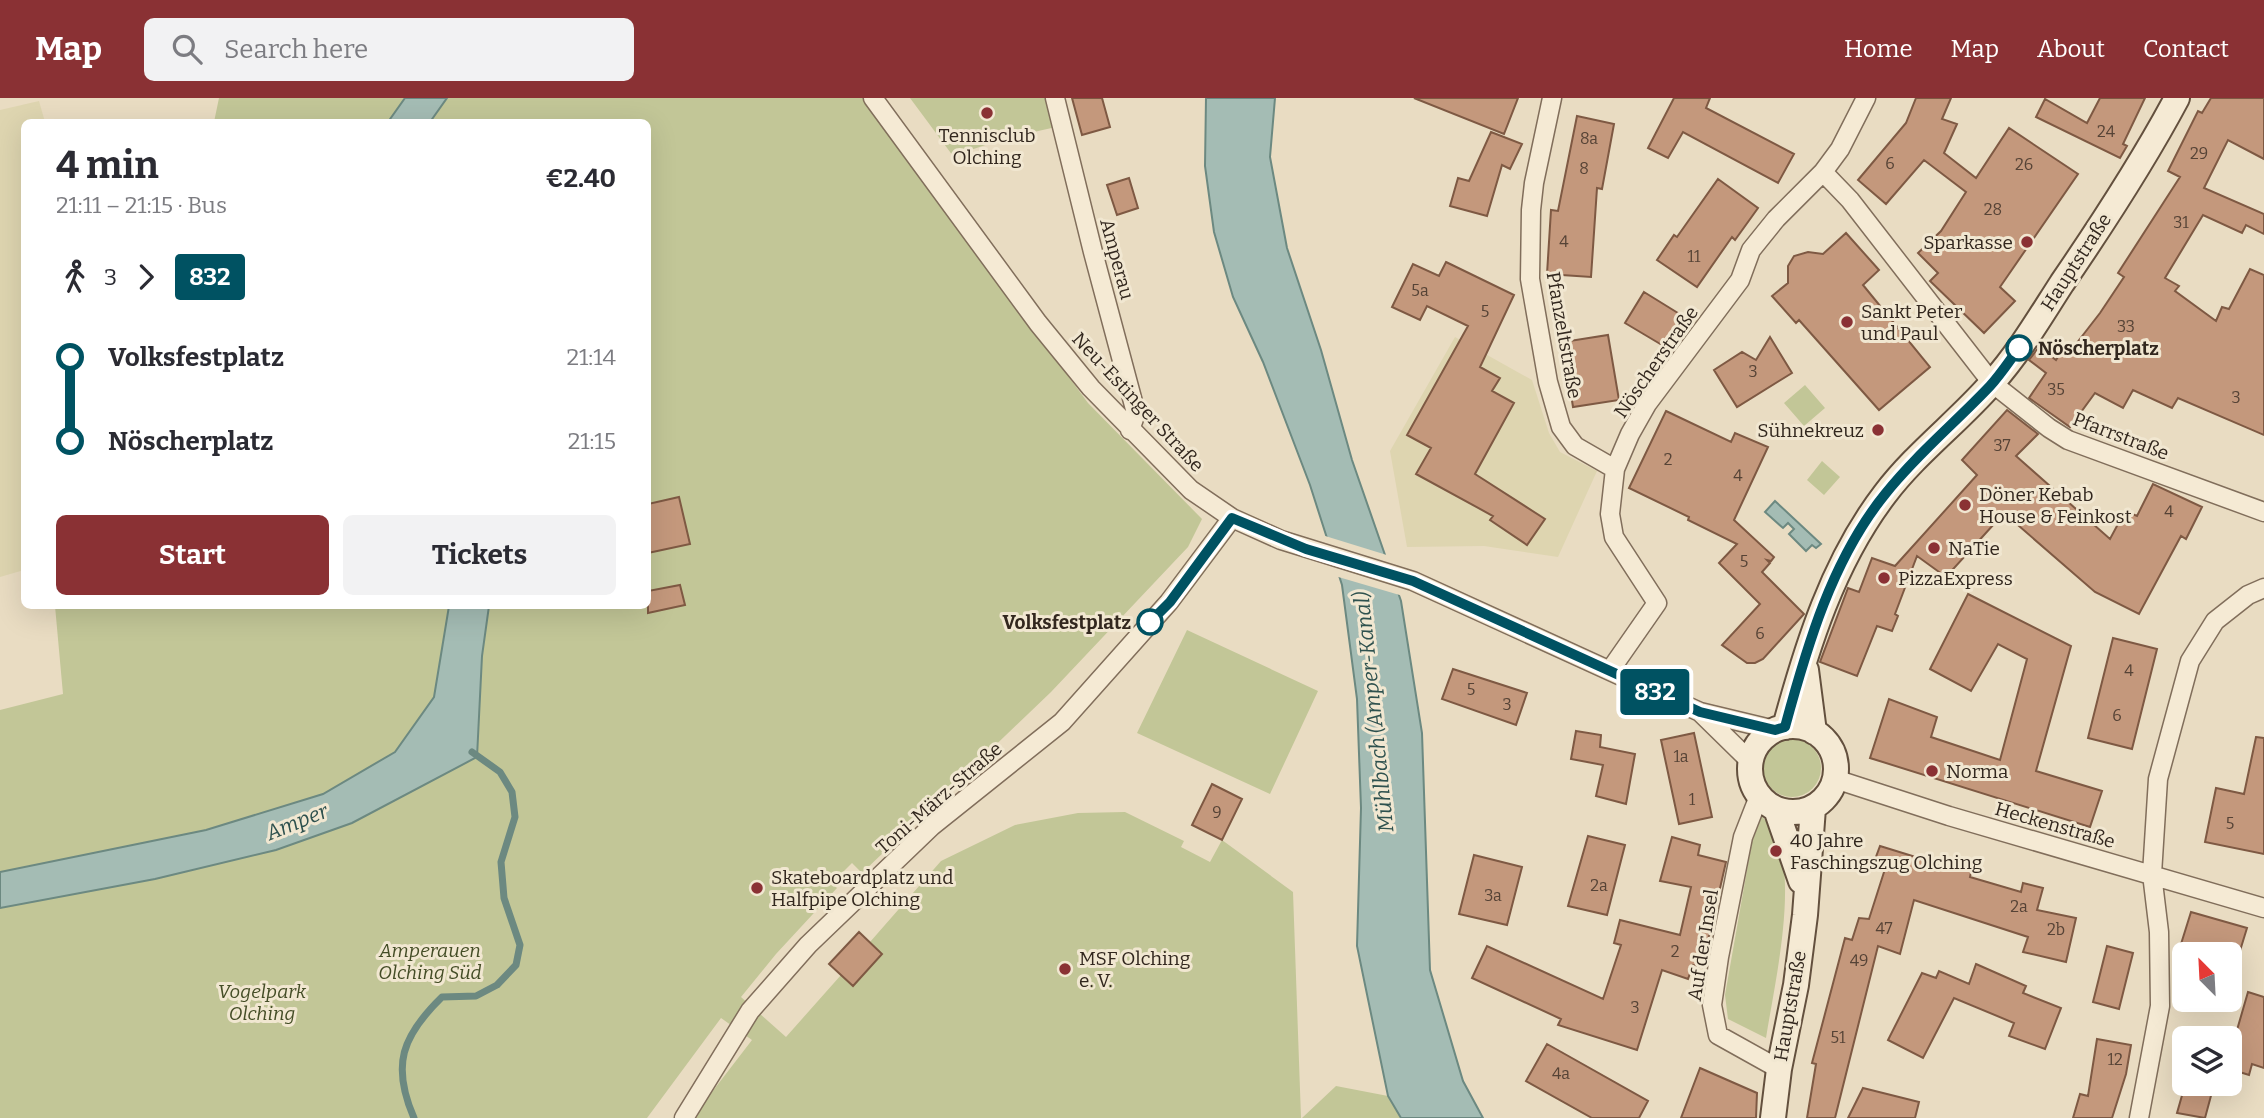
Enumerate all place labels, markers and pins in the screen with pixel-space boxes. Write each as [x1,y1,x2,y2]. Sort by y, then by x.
marker: Tennisclub Olching [979,105,995,121]
place label: Tennisclub Olching [938,124,1036,169]
place label: Sparkasse [1923,231,2013,254]
marker: Sparkasse [2019,234,2035,250]
place label: Sankt Peter und Paul [1861,300,1963,345]
marker: Sankt Peter und Paul [1839,314,1855,330]
marker: Nöscherplatz [2006,335,2032,361]
place label: Nöscherplatz [2038,337,2159,360]
place label: Sühnekreuz [1757,419,1864,442]
marker: Sühnekreuz [1870,422,1886,438]
place label: Döner Kebab House & Feinkost [1979,483,2132,528]
marker: Döner Kebab House & Feinkost [1957,497,1973,513]
place label: NaTie [1948,537,2000,560]
marker: NaTie [1926,540,1942,556]
place label: PizzaExpress [1898,567,2013,590]
marker: PizzaExpress [1876,570,1892,586]
marker: Volksfestplatz [1137,609,1163,635]
place label: Volksfestplatz [1002,611,1131,634]
place label: Norma [1946,760,2009,783]
marker: Norma [1924,763,1940,779]
place label: 40 Jahre Faschingszug Olching [1790,829,1983,874]
marker: 40 Jahre Faschingszug Olching [1768,843,1784,859]
place label: Skateboardplatz und Halfpipe Olching [771,866,953,911]
marker: Skateboardplatz und Halfpipe Olching [749,880,765,896]
place label: MSF Olching e. V. [1079,947,1191,992]
marker: MSF Olching e. V. [1057,961,1073,977]

